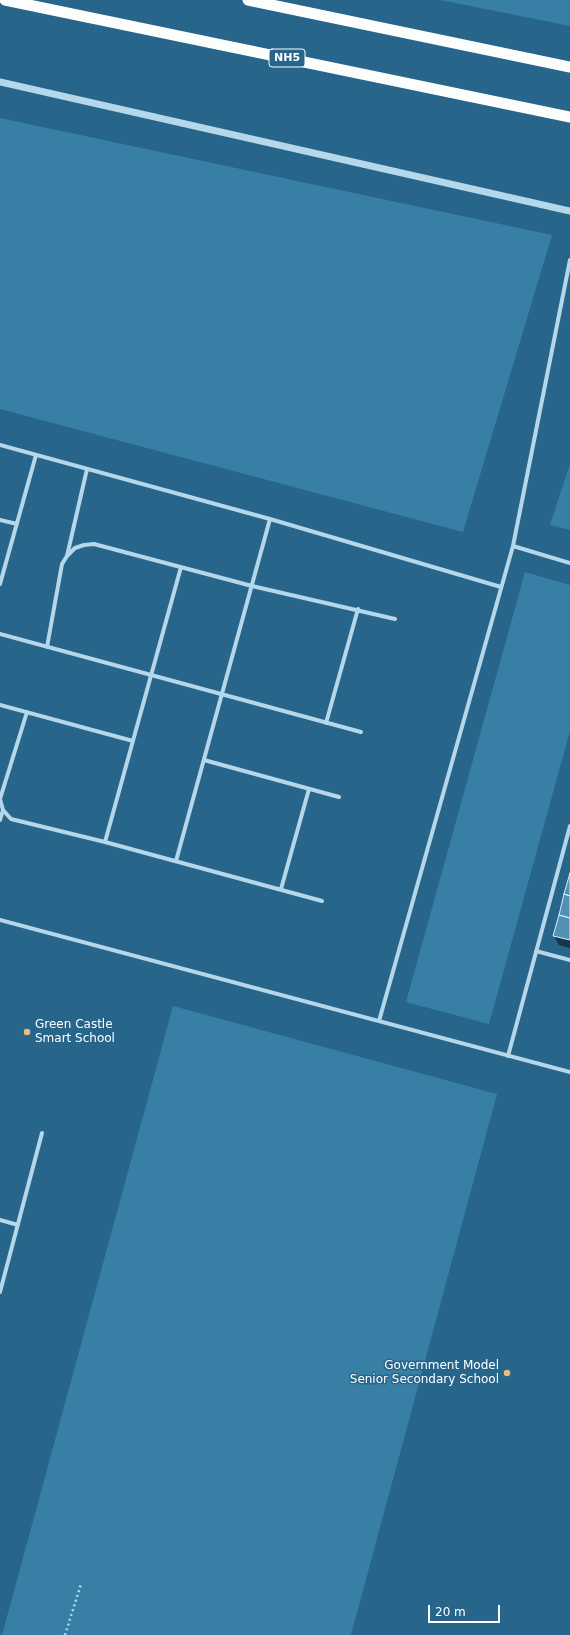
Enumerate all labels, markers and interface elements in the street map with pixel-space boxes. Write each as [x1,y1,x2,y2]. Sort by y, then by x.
road number: NH5 [269,49,305,67]
place label: Green Castle Smart School [35,1018,115,1046]
marker: Green Castle Smart School [22,1027,32,1037]
place label: Government Model Senior Secondary School [350,1359,499,1387]
marker: Government Model Senior Secondary School [502,1368,512,1378]
scale bar [430,1597,502,1623]
text: 20 m [435,1605,466,1619]

